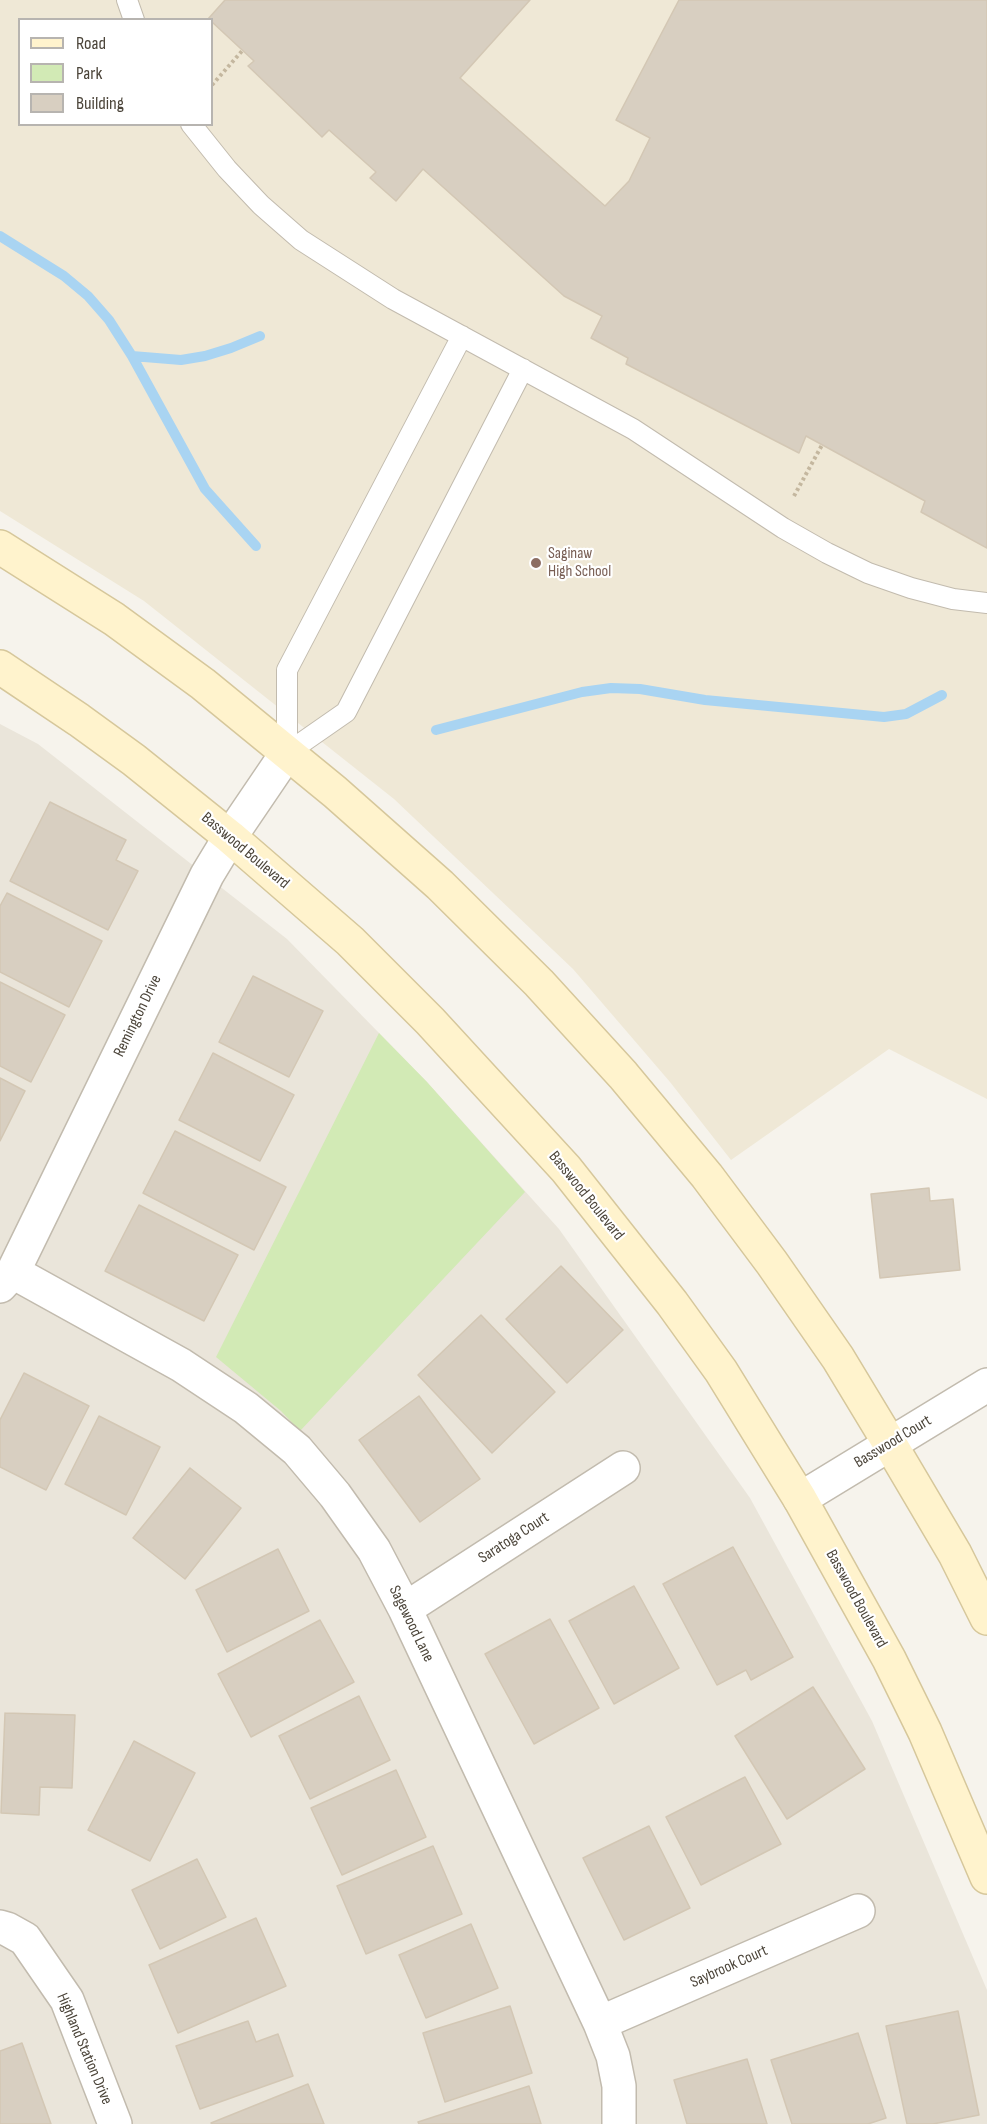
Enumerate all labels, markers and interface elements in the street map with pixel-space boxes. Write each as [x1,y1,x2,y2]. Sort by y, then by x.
legend [18,18,213,126]
text: Road [76,33,106,54]
text: Park [76,63,102,84]
text: Building [76,93,124,114]
place label: Saginaw High School [548,544,611,582]
marker: Saginaw High School [529,556,543,570]
street label: Basswood Boulevard [197,809,293,893]
street label: Remington Drive [110,972,166,1060]
street label: Basswood Boulevard [544,1148,628,1244]
street label: Basswood Court [851,1411,935,1473]
street label: Saratoga Court [475,1508,553,1568]
street label: Basswood Boulevard [821,1547,891,1651]
street label: Sagewood Lane [384,1583,438,1665]
street label: Saybrook Court [687,1941,771,1993]
street label: Highland Station Drive [52,1990,116,2108]

